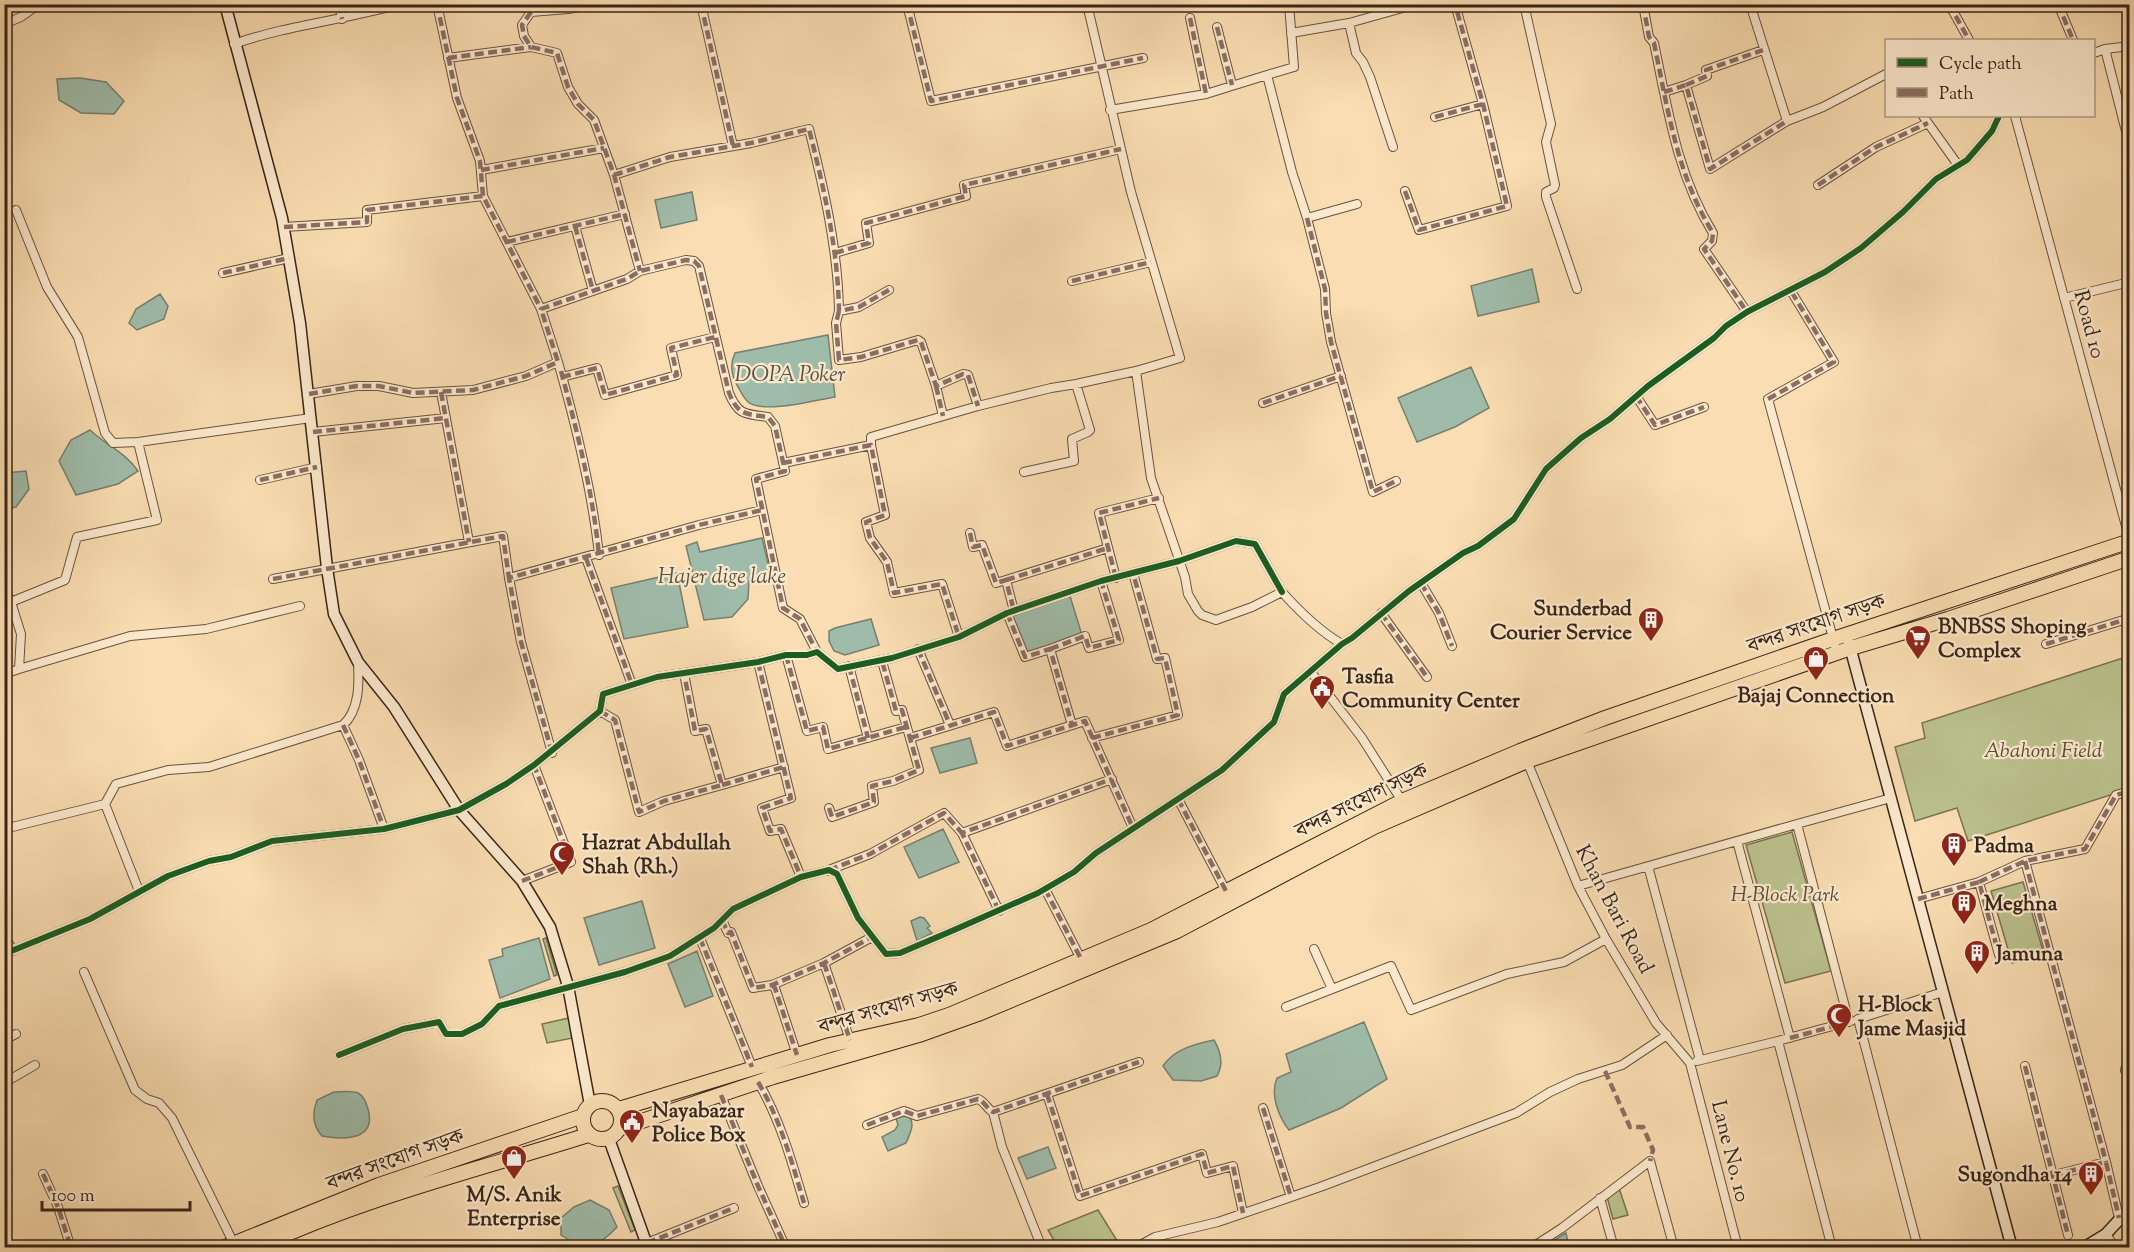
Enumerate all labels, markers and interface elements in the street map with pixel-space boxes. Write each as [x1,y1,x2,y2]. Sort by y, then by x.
legend [1885,39,2095,117]
text: Cycle path [1939,52,2022,78]
text: Path [1939,82,1974,108]
street label: Road 10 [2065,287,2112,362]
water label: DOPA Poker [734,360,846,392]
water label: Hajer dige lake [658,562,786,594]
street label: বন্দর সংযোগ সড়ক [1743,587,1891,663]
place label: Sunderbad Courier Service [1490,595,1632,649]
building icon: Sunderbad Courier Service [1636,605,1666,643]
place label: BNBSS Shoping Complex [1938,613,2087,667]
supermarket icon: BNBSS Shoping Complex [1903,623,1933,661]
shop icon: Bajaj Connection [1801,644,1831,682]
place label: Tasfia Community Center [1342,663,1520,717]
public building icon: Tasfia Community Center [1307,673,1337,711]
place label: Bajaj Connection [1738,682,1895,712]
park label: Abahoni Field [1984,737,2103,767]
street label: বন্দর সংযোগ সড়ক [1290,756,1434,847]
place label: Hazrat Abdullah Shah (Rh.) [582,829,732,883]
building icon: Padma [1939,830,1969,868]
place label: Padma [1974,832,2034,862]
mosque icon: Hazrat Abdullah Shah (Rh.) [547,839,577,877]
street label: Khan Bari Road [1567,840,1660,980]
park label: H-Block Park [1731,881,1840,911]
building icon: Meghna [1949,888,1979,926]
place label: Meghna [1984,890,2058,920]
building icon: Jamuna [1962,938,1992,976]
place label: Jamuna [1994,940,2063,970]
street label: বন্দর সংযোগ সড়ক [814,974,963,1044]
place label: H-Block Jame Masjid [1856,991,1966,1045]
mosque icon: H-Block Jame Masjid [1824,1001,1854,1039]
place label: Nayabazar Police Box [652,1097,746,1151]
street label: Lane No. 10 [1702,1097,1756,1206]
public building icon: Nayabazar Police Box [617,1107,647,1145]
street label: বন্দর সংযোগ সড়ক [322,1122,470,1200]
shop icon: M/S. Anik Enterprise [499,1143,529,1181]
building icon: Sugondha 14 [2076,1159,2106,1197]
place label: Sugondha 14 [1957,1161,2072,1191]
scale bar [42,1174,190,1212]
place label: M/S. Anik Enterprise [466,1181,562,1235]
text: 100 m [51,1184,95,1210]

